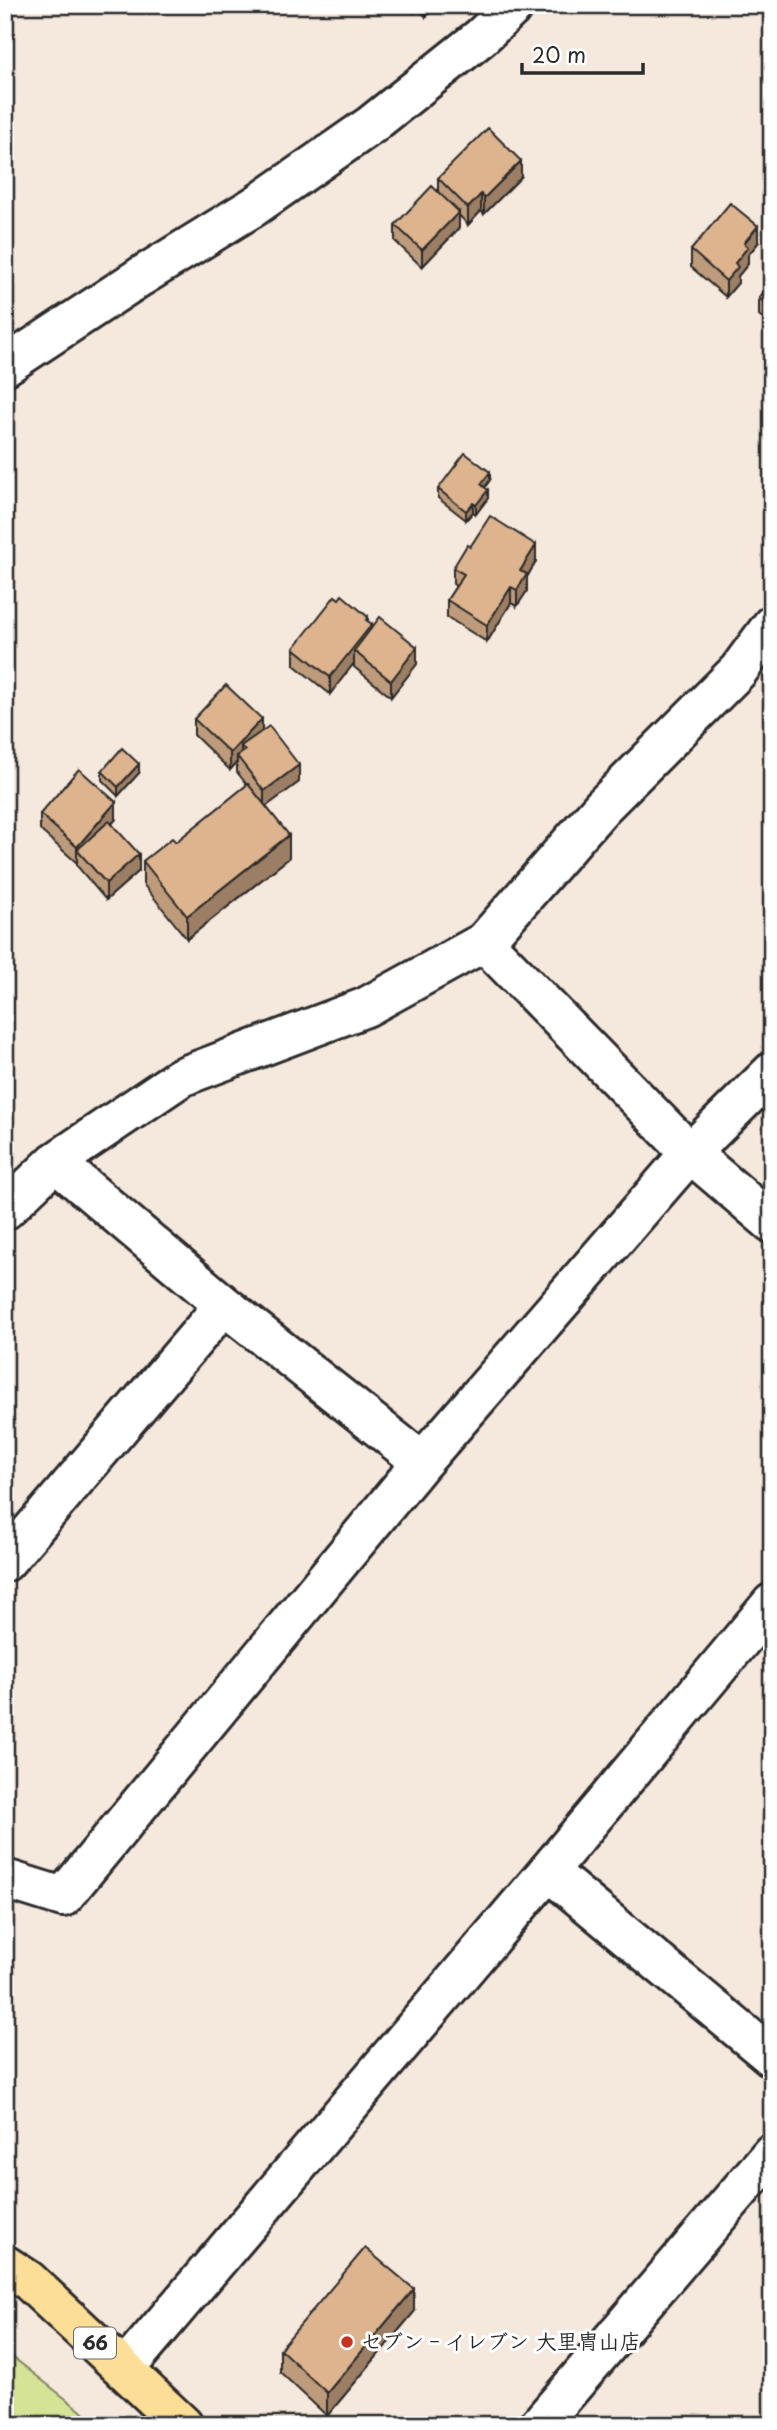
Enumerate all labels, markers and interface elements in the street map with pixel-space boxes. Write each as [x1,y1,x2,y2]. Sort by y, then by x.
scale bar [522,32,642,76]
text: 20 m [532,38,586,70]
place label: セブン‐イレブン 大里冑山店 [361,2324,641,2356]
road number: 66 [74,2328,116,2358]
marker: セブン‐イレブン 大里冑山店 [339,2334,355,2350]

